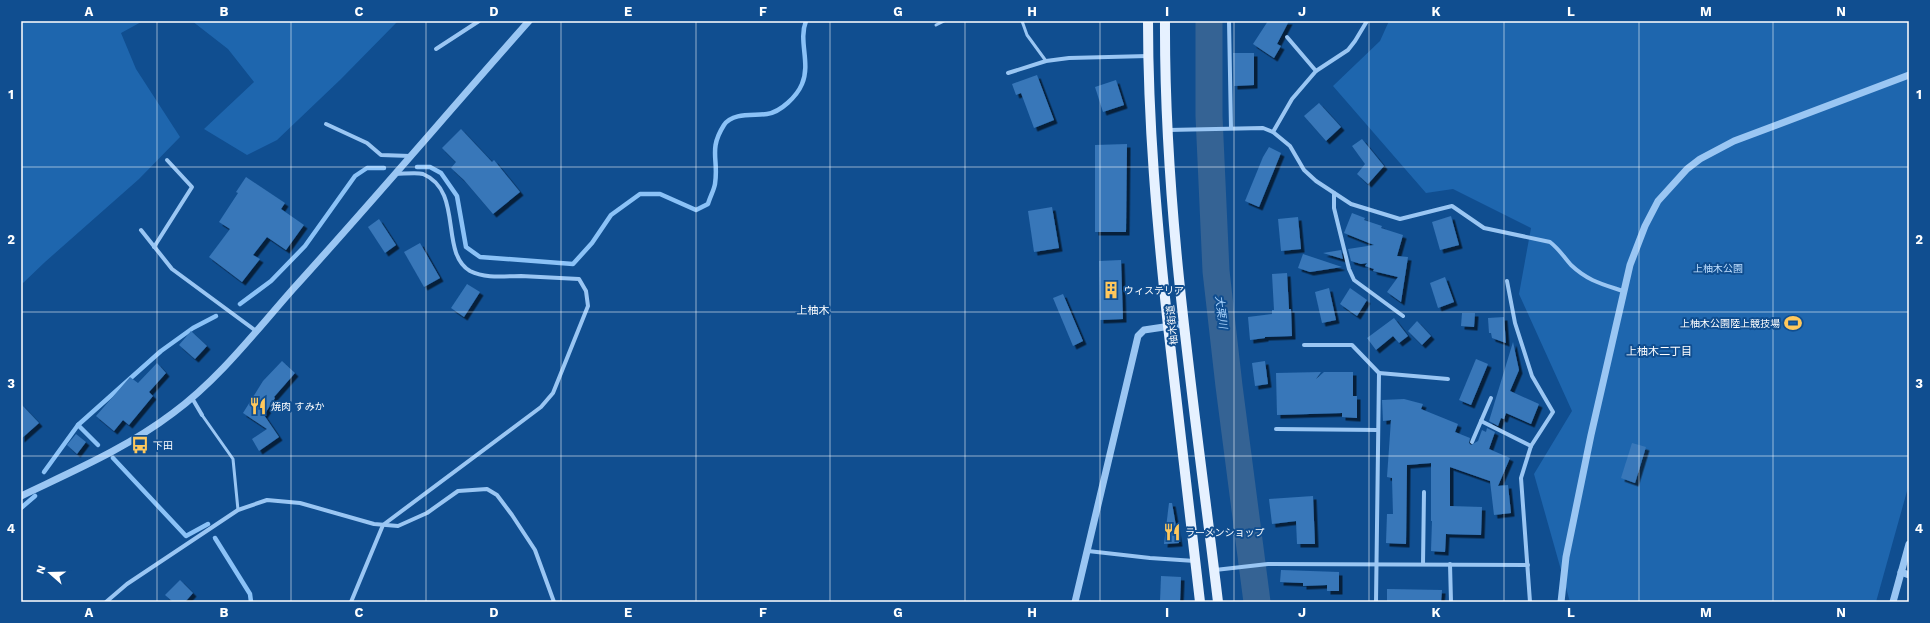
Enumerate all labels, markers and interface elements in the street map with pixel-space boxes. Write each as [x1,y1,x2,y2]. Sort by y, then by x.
text: A [85,4,94,19]
text: B [220,4,229,19]
text: C [355,4,364,19]
text: D [489,4,499,19]
text: E [624,4,632,19]
text: F [759,4,767,19]
text: G [893,4,903,19]
text: H [1027,4,1037,19]
text: I [1165,4,1169,19]
text: J [1298,4,1306,19]
text: K [1431,4,1441,19]
text: L [1567,4,1575,19]
text: M [1700,4,1712,19]
text: N [1836,4,1846,19]
text: 1 [8,87,14,102]
text: 1 [1916,87,1922,102]
text: 2 [7,232,15,247]
text: 2 [1915,232,1923,247]
park label: 上柚木公園 [1693,263,1743,274]
building icon: ウィステリア [1101,280,1121,300]
place label: ウィステリア [1124,285,1184,296]
water label: 大栗川 [1213,295,1230,330]
district label: 上柚木 [797,304,830,317]
street label: 柚木街道 [1164,305,1180,345]
sports icon: 上柚木公園陸上競技場 [1783,313,1803,333]
place label: 上柚木公園陸上競技場 [1680,318,1780,329]
district label: 上柚木二丁目 [1626,345,1692,358]
text: 3 [7,376,15,391]
text: 3 [1915,376,1923,391]
restaurant icon: 焼肉 すみか [248,396,268,416]
place label: 焼肉 すみか [271,401,324,412]
bus stop icon: 下田 [130,435,150,455]
place label: 下田 [153,440,173,451]
text: 4 [7,521,16,536]
text: 4 [1915,521,1924,536]
restaurant icon: ラーメンショップ [1162,522,1182,542]
place label: ラーメンショップ [1185,527,1265,538]
north arrow [30,553,70,593]
text: N [34,564,49,576]
text: A [85,605,94,620]
text: B [220,605,229,620]
text: C [355,605,364,620]
text: D [489,605,499,620]
text: E [624,605,632,620]
text: F [759,605,767,620]
text: G [893,605,903,620]
text: H [1027,605,1037,620]
text: I [1165,605,1169,620]
text: J [1298,605,1306,620]
text: K [1431,605,1441,620]
text: L [1567,605,1575,620]
text: M [1700,605,1712,620]
text: N [1836,605,1846,620]

